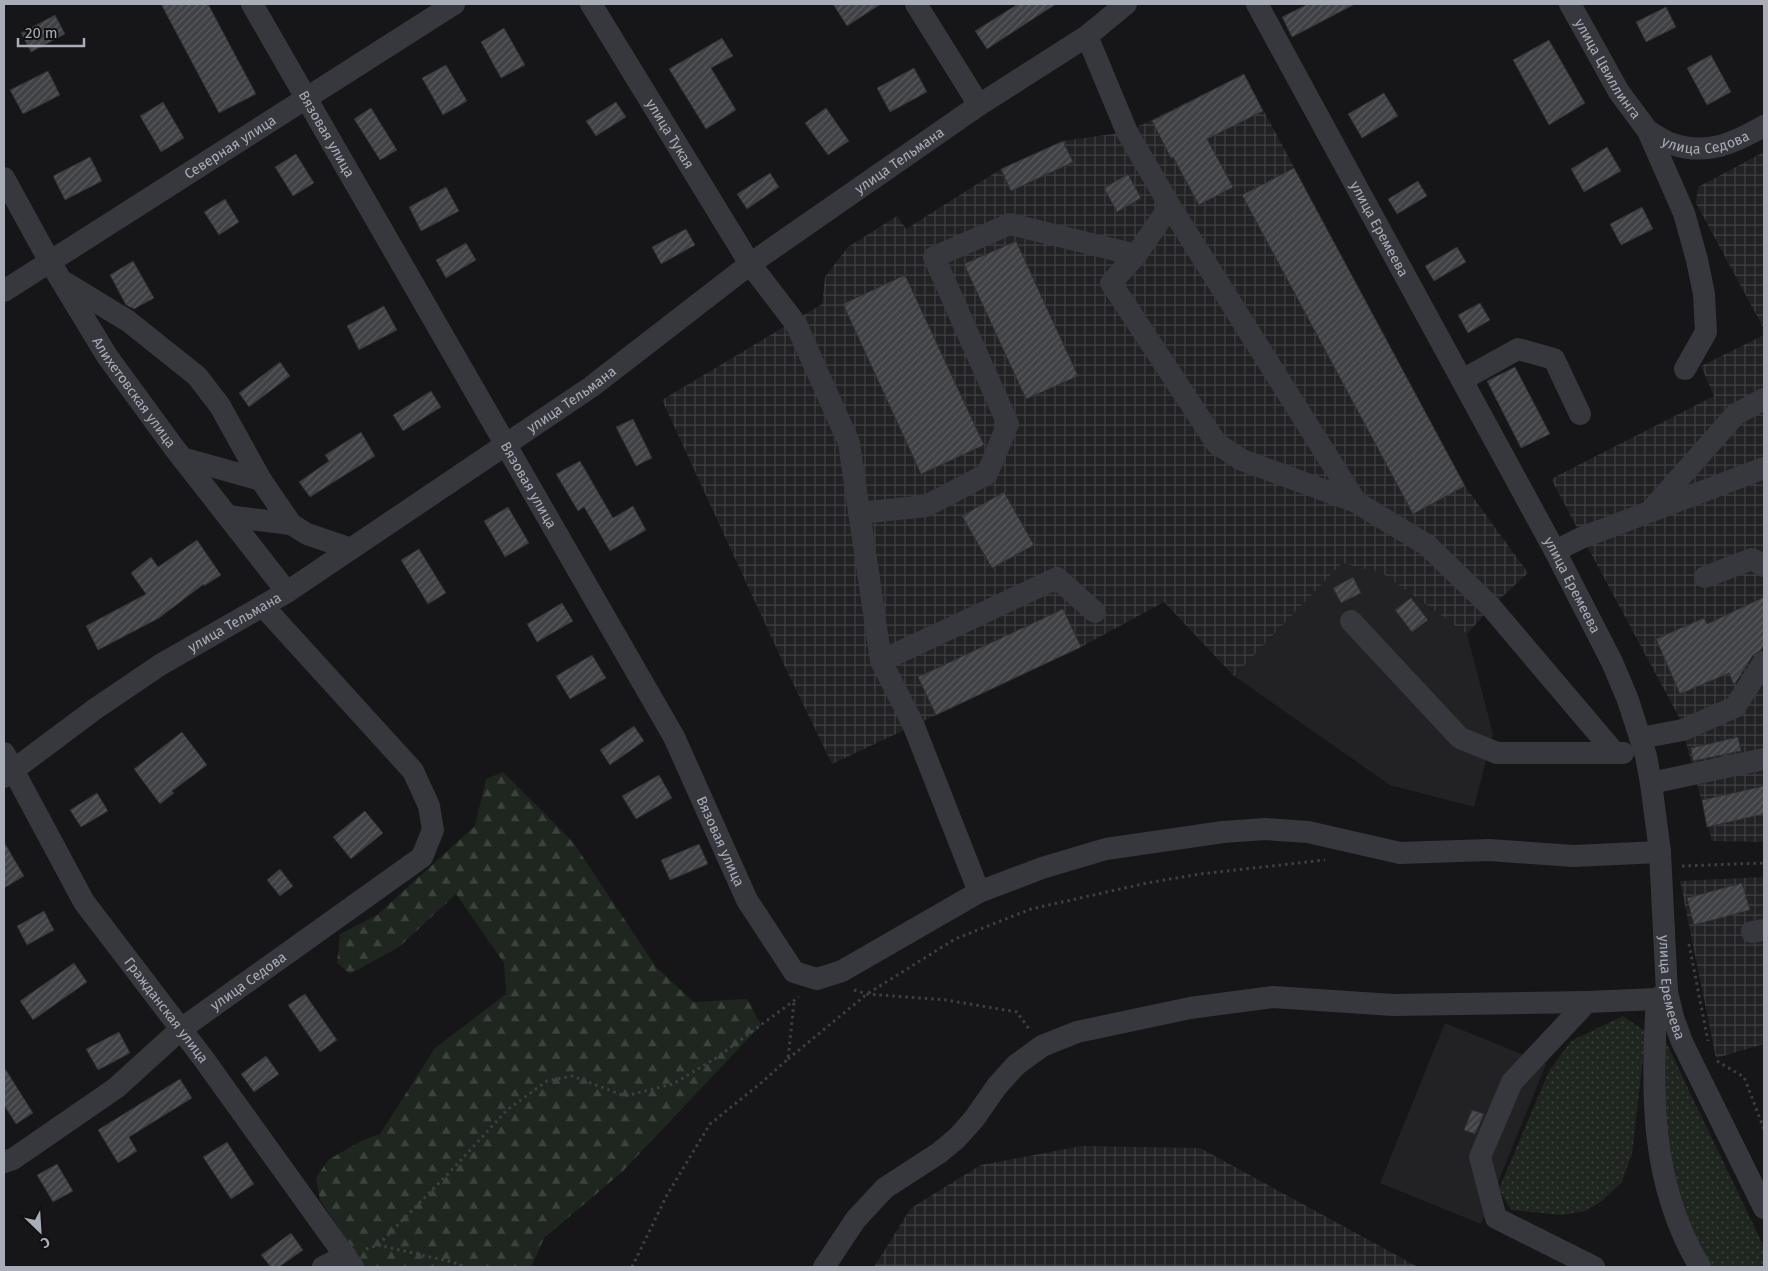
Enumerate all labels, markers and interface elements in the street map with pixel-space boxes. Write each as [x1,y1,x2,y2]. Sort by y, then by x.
scale bar [18,15,84,47]
street label: улица Цвиллинга [1571,16,1644,123]
text: 20 m [25,24,58,42]
street label: Вязовая улица [295,88,358,181]
street label: улица Тукая [642,96,698,172]
street label: Северная улица [181,112,279,183]
street label: улица Тельмана [852,124,948,198]
street label: улица Седова [1659,127,1752,158]
street label: улица Еремеева [1346,178,1412,280]
street label: Алихетовская улица [88,334,179,451]
street label: улица Тельмана [524,363,620,437]
street label: Вязовая улица [497,439,560,532]
street label: улица Еремеева [1540,534,1604,636]
street label: улица Тельмана [185,589,284,656]
street label: Вязовая улица [693,794,748,889]
street label: улица Еремеева [1655,935,1688,1042]
street label: улица Седова [207,949,290,1014]
street label: Гражданская улица [120,954,212,1066]
north arrow [15,1206,65,1256]
text: С [38,1233,53,1252]

